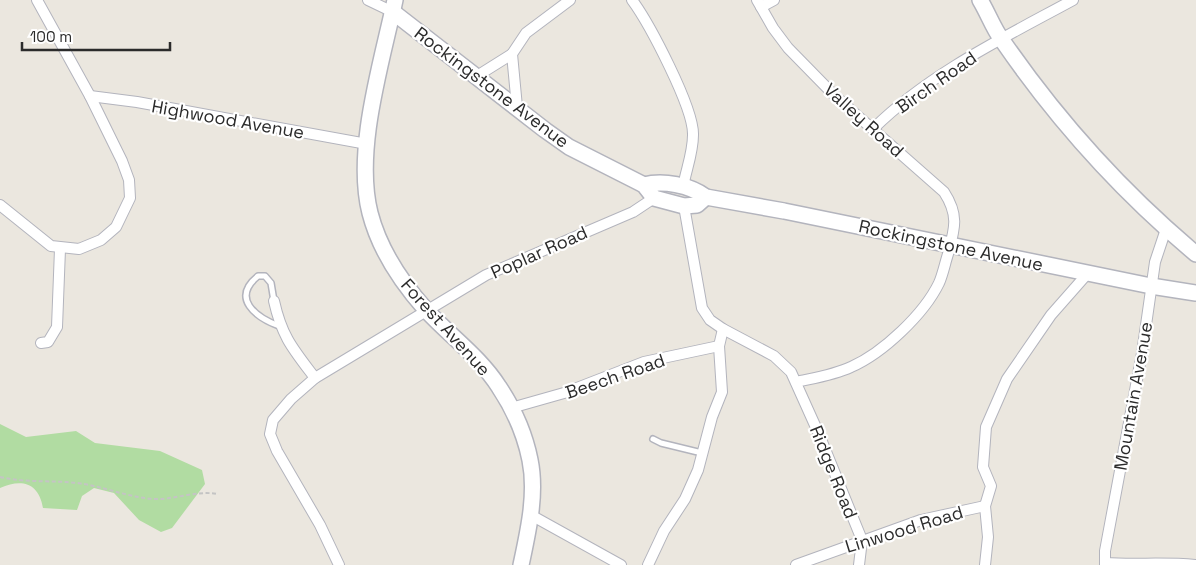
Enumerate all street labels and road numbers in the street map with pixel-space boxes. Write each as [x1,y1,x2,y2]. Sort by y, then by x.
street label: Rockingstone Avenue [410,21,574,153]
street label: Birch Road [891,46,981,118]
street label: Valley Road [819,78,909,162]
street label: Highwood Avenue [150,94,306,144]
street label: Rockingstone Avenue [857,214,1045,276]
street label: Poplar Road [487,220,591,284]
street label: Forest Avenue [396,273,496,381]
street label: Mountain Avenue [1109,320,1157,472]
street label: Beech Road [562,348,668,404]
street label: Ridge Road [805,422,863,522]
street label: Linwood Road [842,500,966,558]

